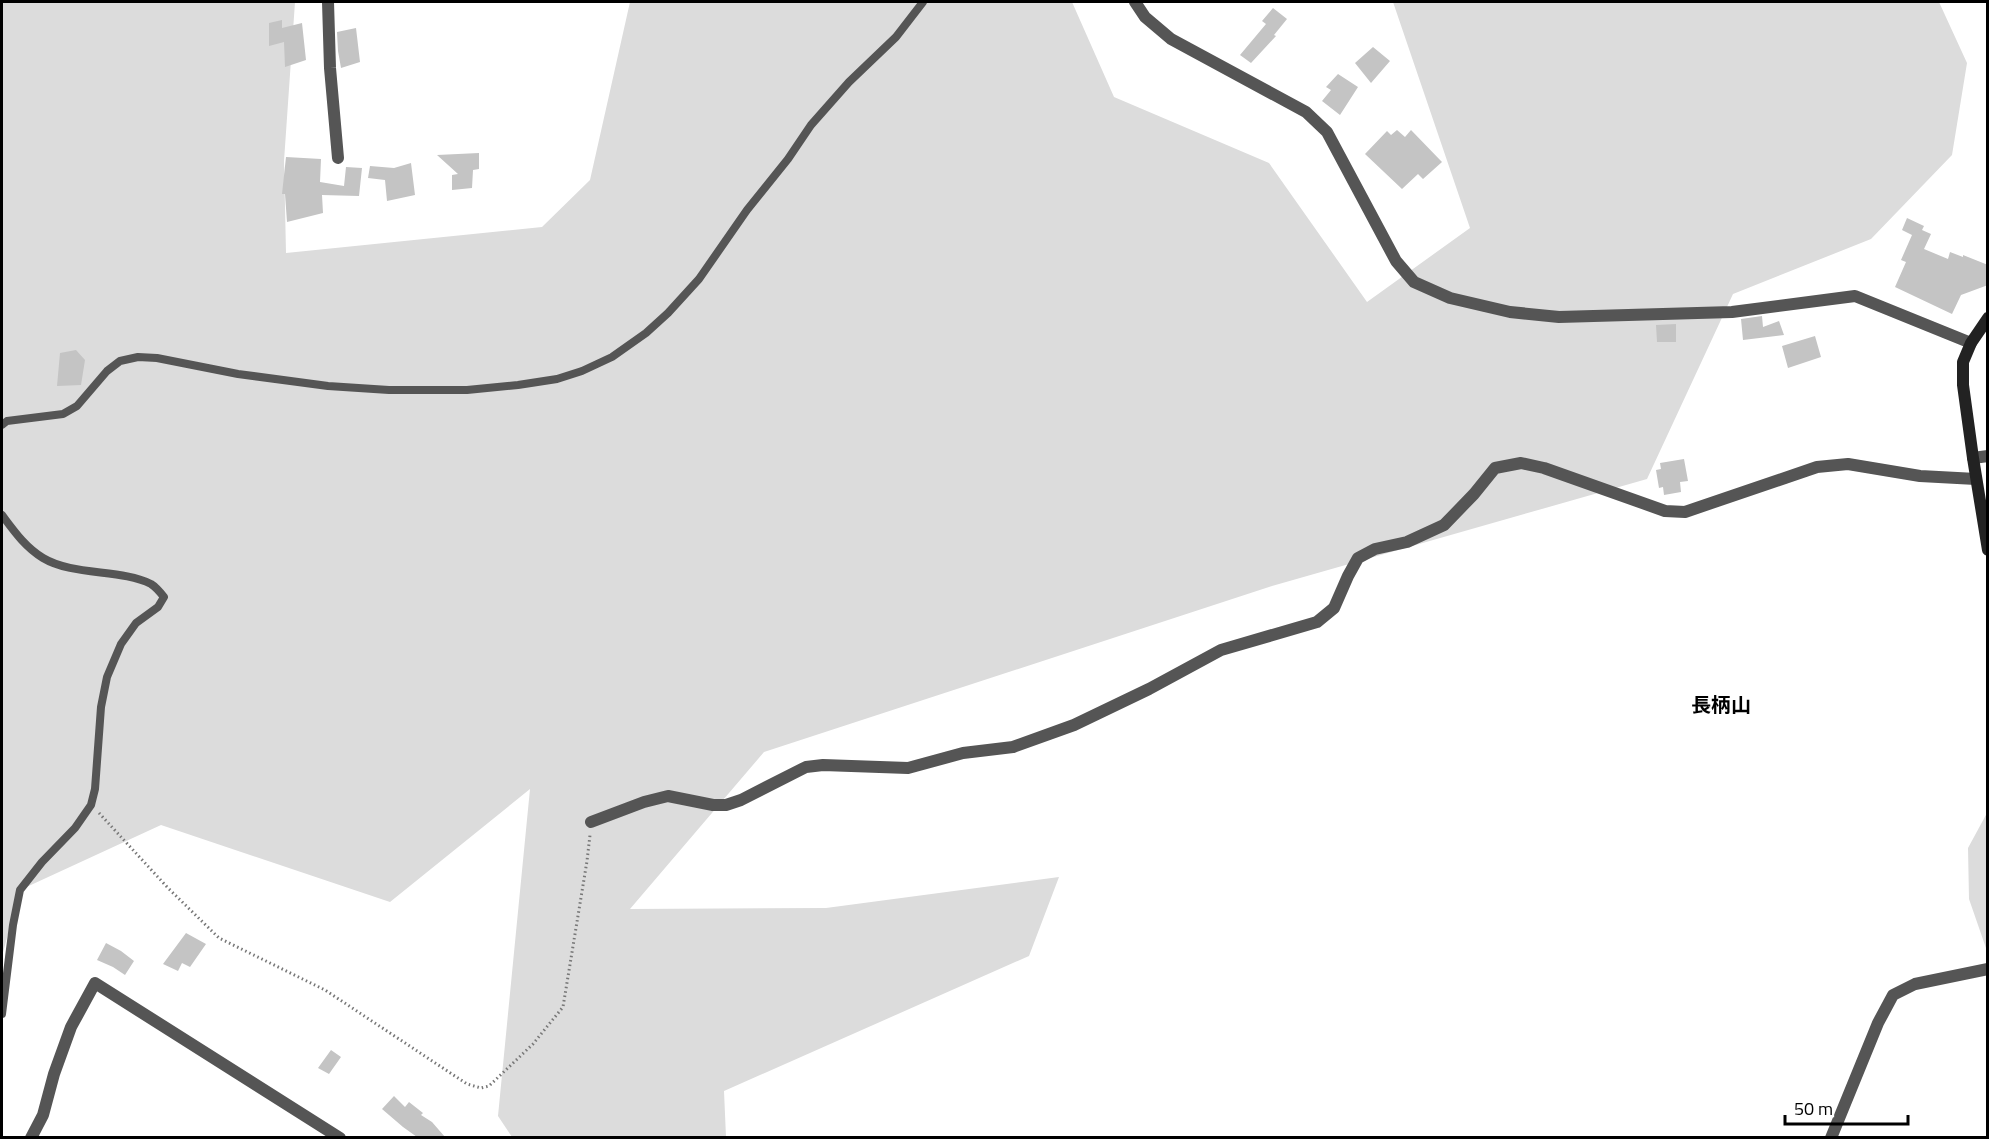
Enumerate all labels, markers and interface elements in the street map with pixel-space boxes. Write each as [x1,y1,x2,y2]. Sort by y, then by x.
district label: 長柄山 [1691,689,1751,720]
scale bar [1785,1088,1908,1126]
text: 50 m [1794,1095,1833,1122]

